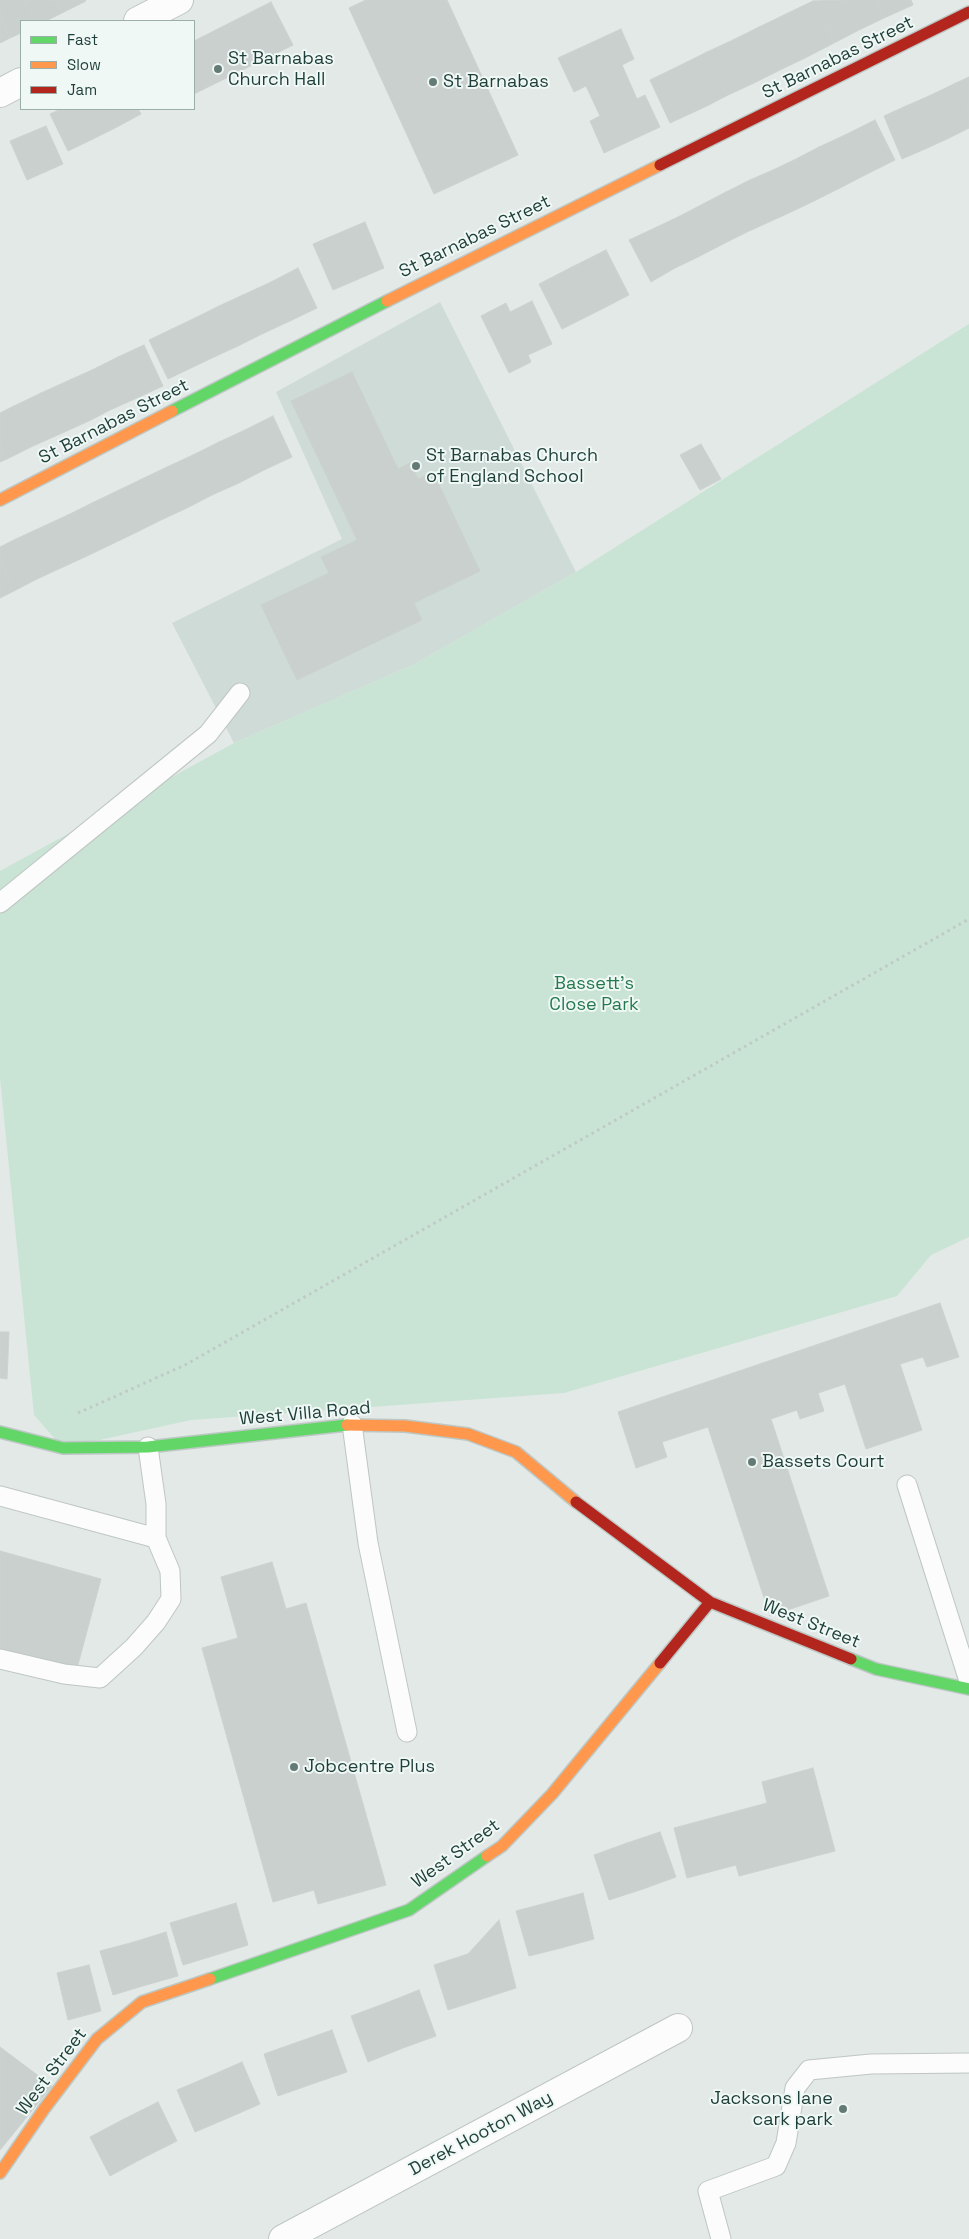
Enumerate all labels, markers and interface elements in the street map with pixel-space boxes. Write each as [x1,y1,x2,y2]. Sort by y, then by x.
street label: St Barnabas Street [759,12,917,104]
legend [20,20,195,110]
text: Fast [67,30,98,49]
place label: St Barnabas Church Hall [228,48,334,90]
text: Slow [67,55,101,74]
marker: St Barnabas Church Hall [212,63,224,75]
place label: St Barnabas [443,71,549,93]
marker: St Barnabas [427,76,439,88]
text: Jam [67,80,97,99]
street label: St Barnabas Street [396,191,554,283]
street label: St Barnabas Street [35,375,193,469]
place label: St Barnabas Church of England School [426,445,598,488]
marker: St Barnabas Church of England School [410,460,422,472]
park label: Bassett's Close Park [549,973,639,1016]
street label: West Villa Road [238,1397,372,1431]
place label: Bassets Court [762,1451,885,1473]
marker: Bassets Court [746,1456,758,1468]
street label: West Street [759,1595,863,1653]
place label: Jobcentre Plus [304,1756,435,1778]
marker: Jobcentre Plus [288,1761,300,1773]
street label: West Street [408,1815,504,1893]
street label: West Street [12,2024,92,2120]
street label: Derek Hooton Way [406,2087,556,2181]
place label: Jacksons lane cark park [710,2088,833,2130]
marker: Jacksons lane cark park [837,2103,849,2115]

